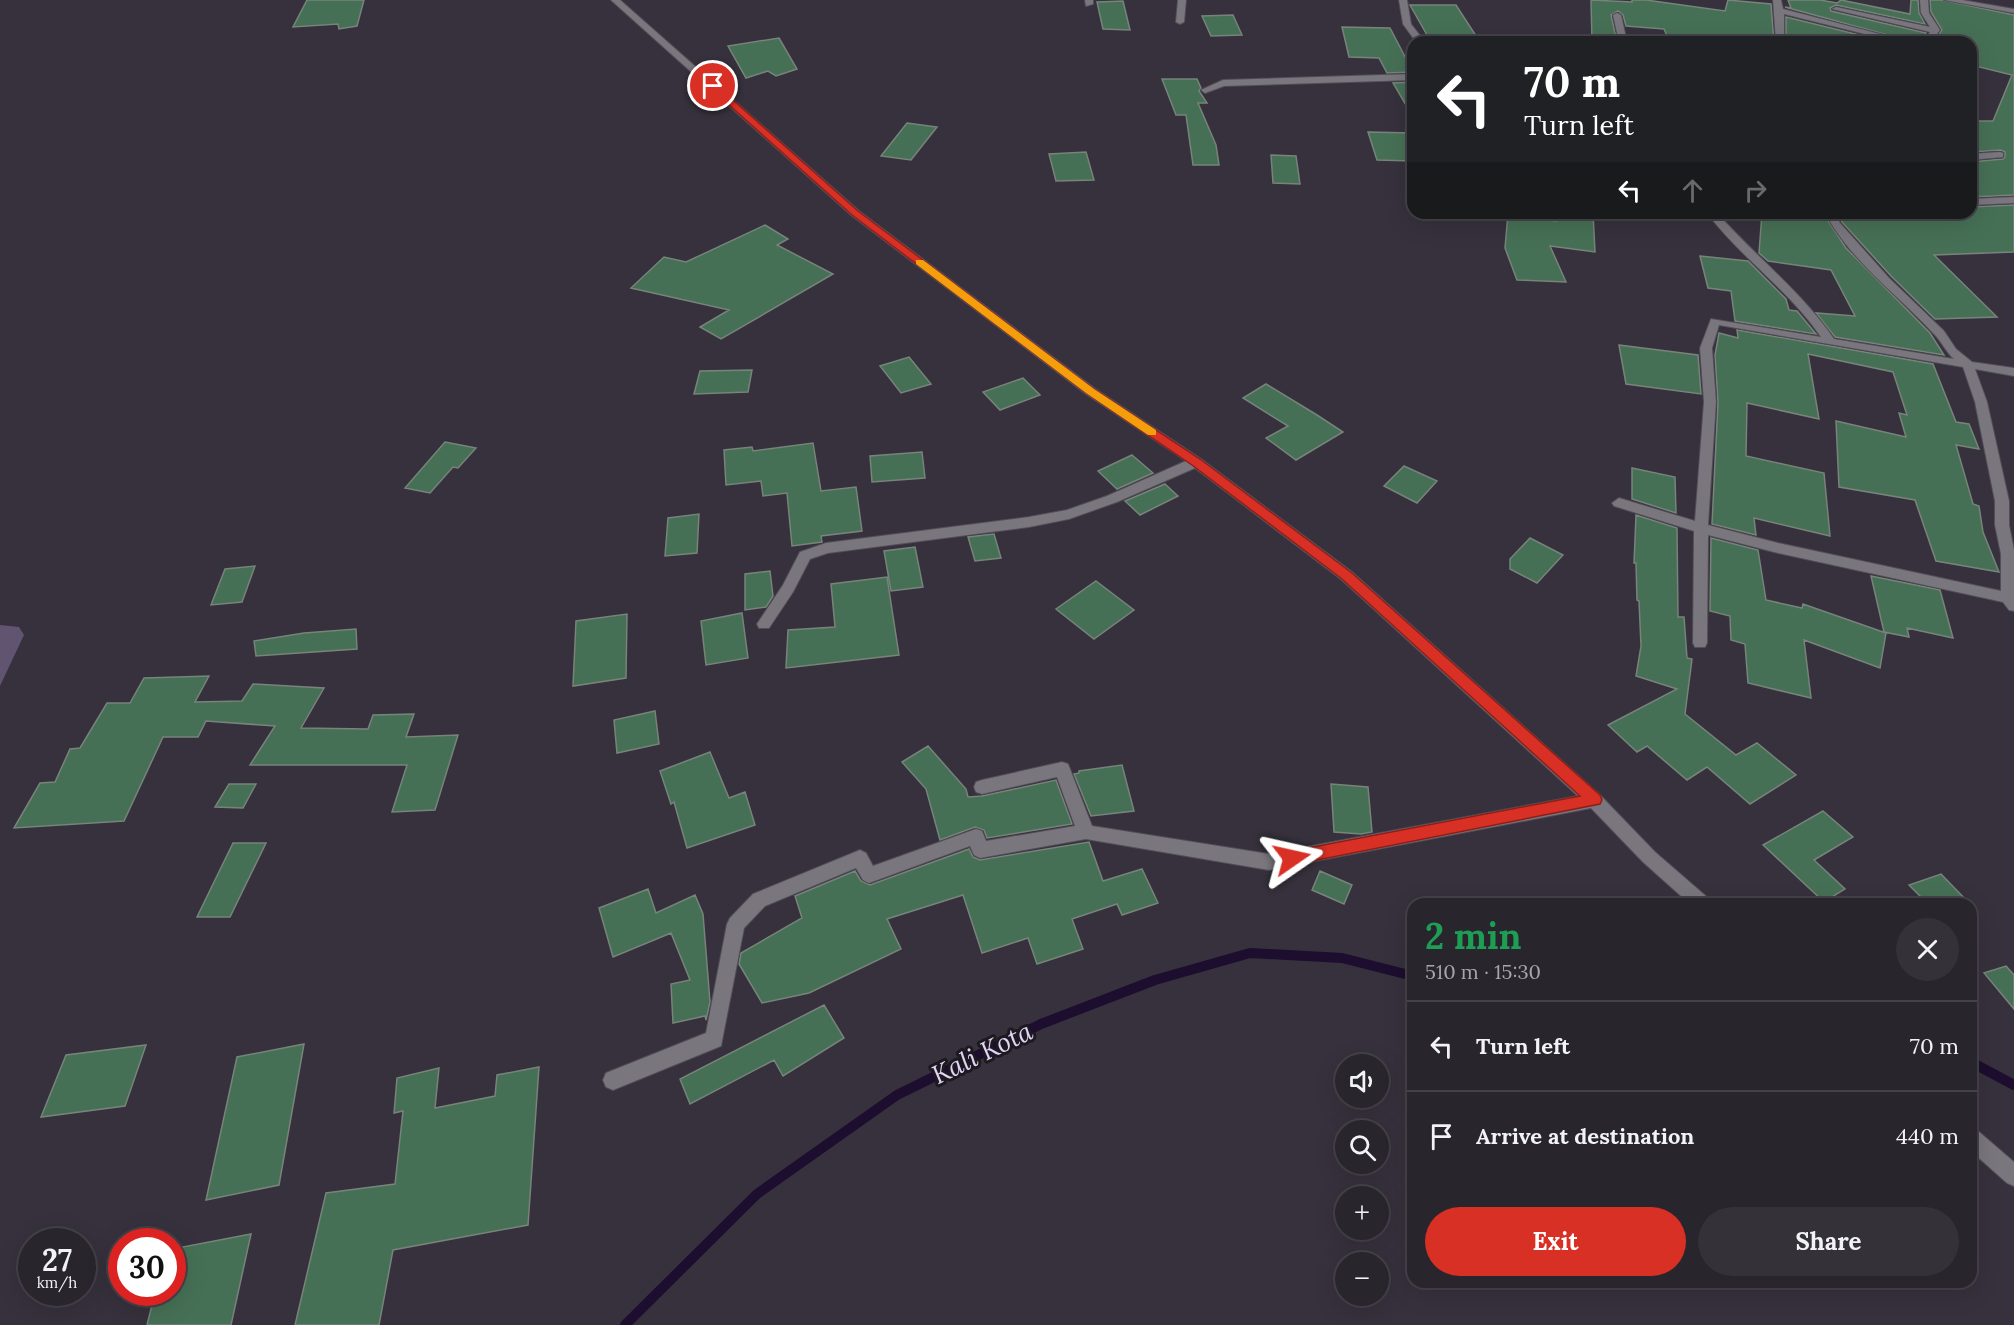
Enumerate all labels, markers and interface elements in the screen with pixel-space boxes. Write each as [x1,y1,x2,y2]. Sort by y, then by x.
text: 70 m [1524,55,1620,109]
pin [687,60,738,111]
icon: left [1425,60,1503,138]
icon: arrive [696,69,729,102]
text: Turn left [1524,108,1634,142]
icon: left [1613,174,1646,207]
icon: ahead [1676,174,1709,207]
icon: right [1739,174,1772,207]
position arrow [1260,826,1324,890]
text: 2 min [1425,913,1522,959]
button: close [1896,918,1959,981]
text: 510 m · 15:30 [1425,959,1541,984]
water label: Kali Kota [926,1014,1038,1091]
icon: left [1425,1030,1458,1063]
text: Turn left [1476,1032,1570,1060]
text: 70 m [1910,1032,1959,1060]
map controls [1335,1054,1389,1306]
button: sound [1335,1054,1389,1108]
button: search [1335,1120,1389,1174]
icon: arrive [1425,1120,1458,1153]
text: Arrive at destination [1476,1122,1694,1150]
text: 440 m [1896,1122,1959,1150]
button: + [1335,1186,1389,1240]
button: Exit [1425,1207,1686,1276]
button: Share [1698,1207,1959,1276]
speed limit sign: 30 [108,1228,186,1306]
text: 27 [42,1241,72,1279]
button: − [1335,1252,1389,1306]
text: km/h [37,1273,77,1292]

